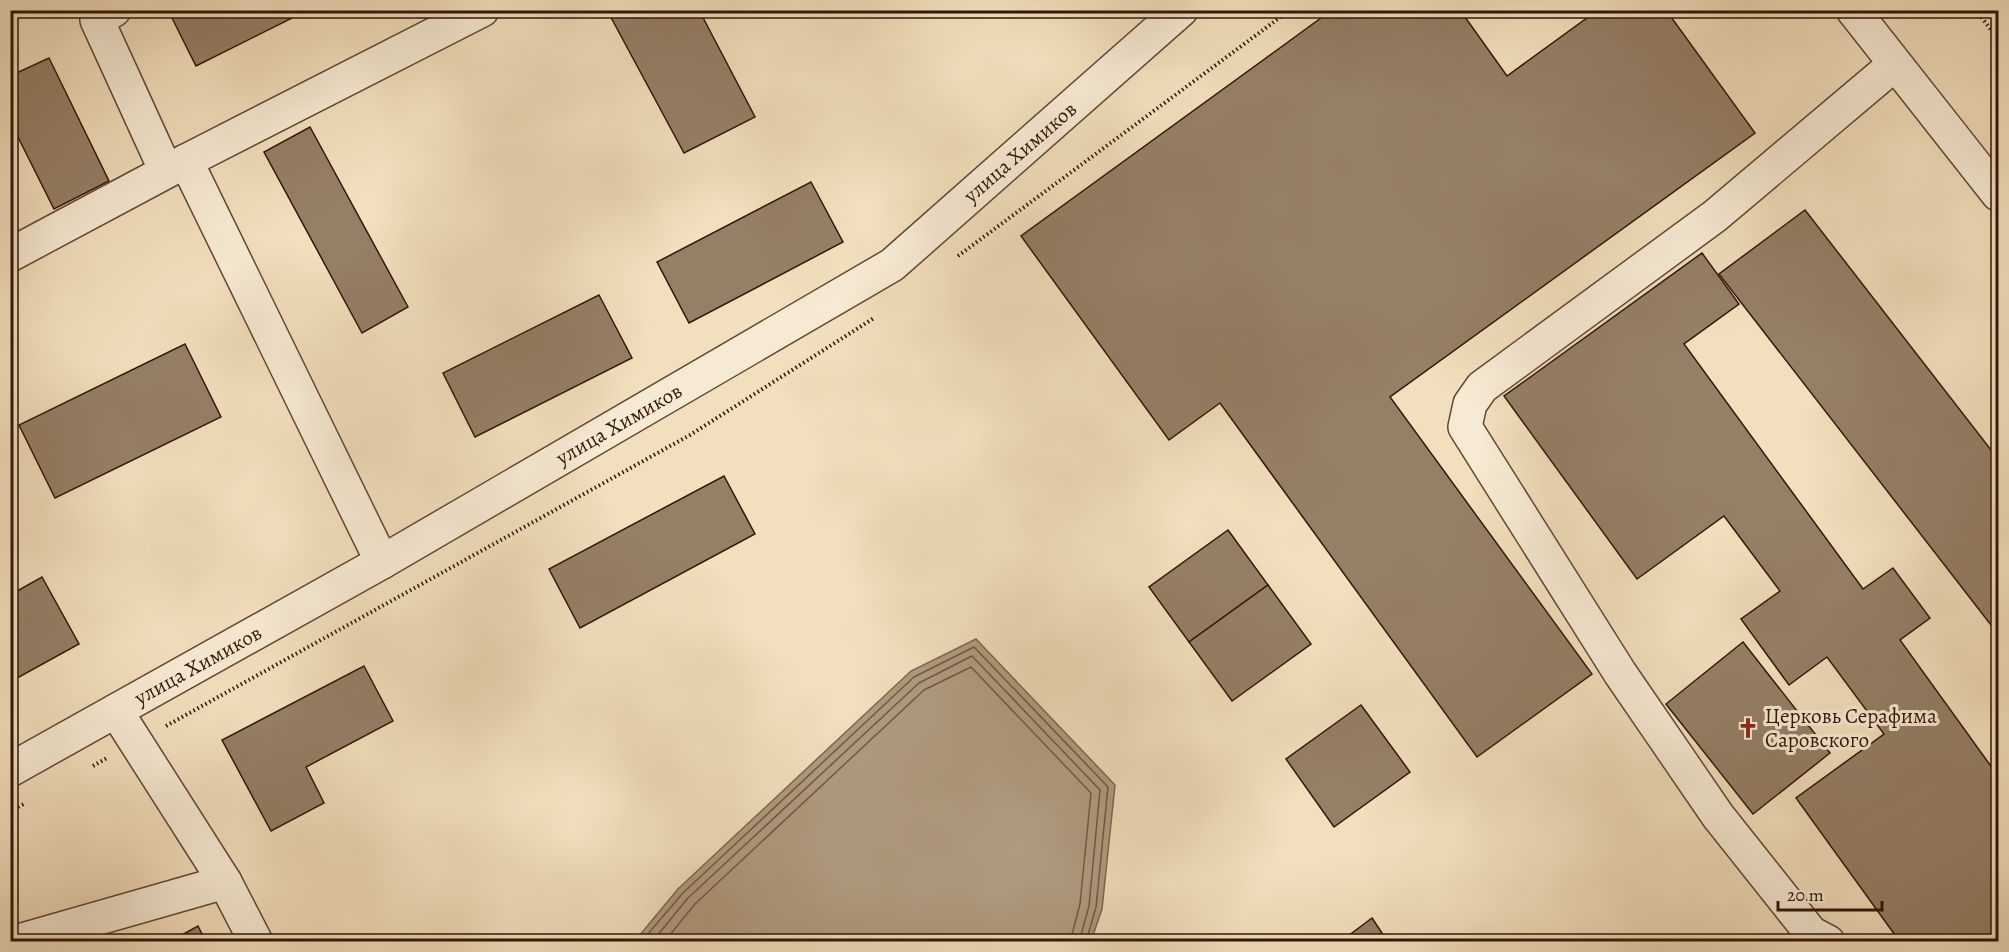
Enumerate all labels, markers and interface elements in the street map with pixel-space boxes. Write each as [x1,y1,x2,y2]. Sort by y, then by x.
street label: улица Химиков [957,95,1083,210]
street label: улица Химиков [550,377,687,472]
street label: улица Химиков [129,618,267,712]
place label: Церковь Серафима Саровского [1765,702,1937,754]
church icon: Церковь Серафима Саровского [1736,716,1760,740]
scale bar [1778,874,1882,912]
text: 20 m [1787,883,1824,907]

